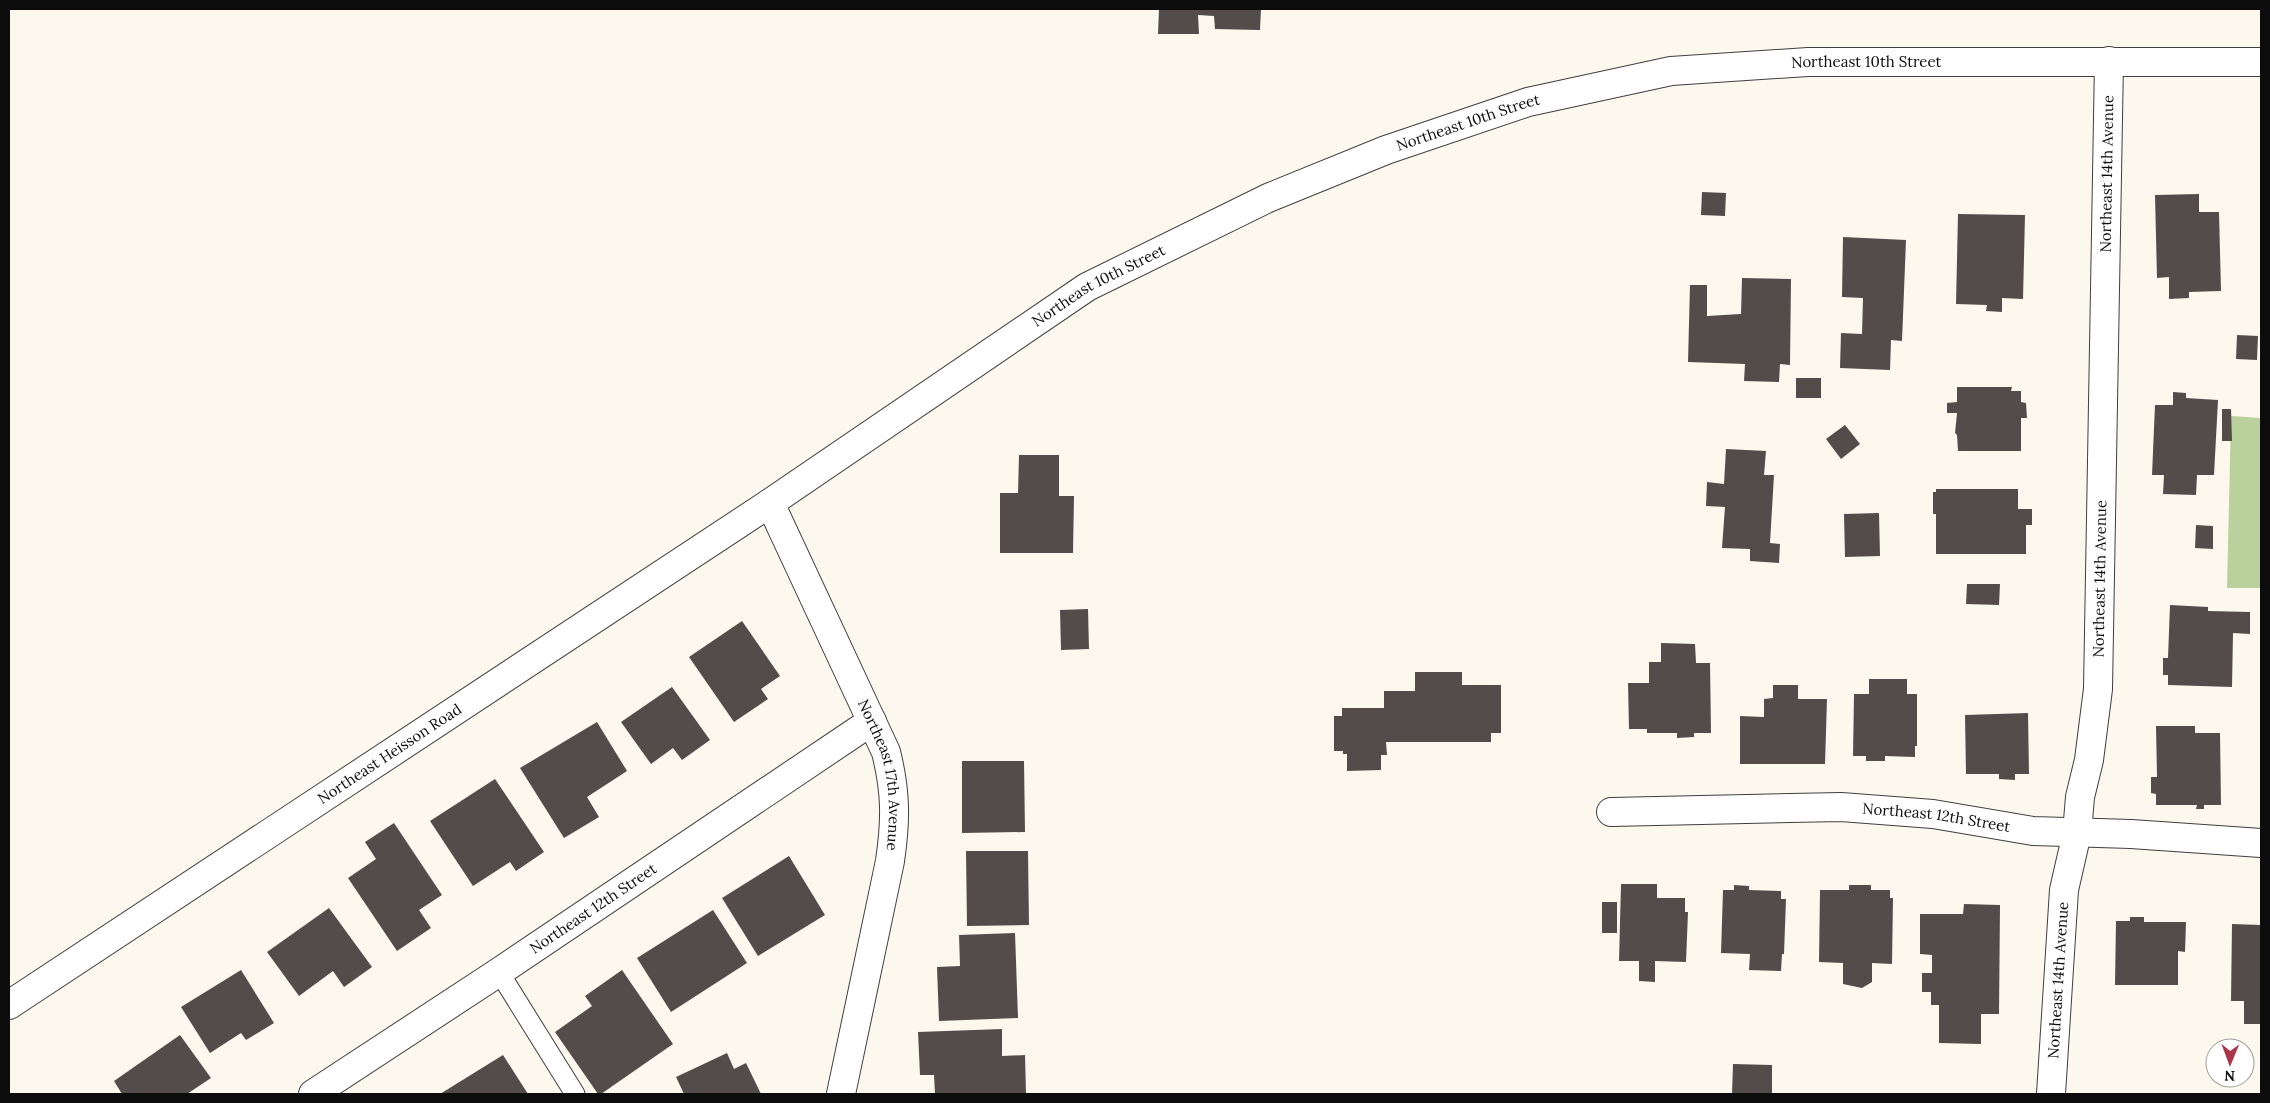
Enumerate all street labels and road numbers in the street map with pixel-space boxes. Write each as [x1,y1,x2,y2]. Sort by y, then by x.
street label: Northeast 10th Street [1790,52,1941,72]
street label: Northeast 10th Street [1394,90,1542,155]
street label: Northeast 14th Avenue [2096,95,2117,253]
street label: Northeast 10th Street [1028,240,1168,331]
street label: Northeast 14th Avenue [2089,500,2110,658]
street label: Northeast 17th Avenue [854,696,904,852]
street label: Northeast Heisson Road [314,699,465,808]
street label: Northeast 12th Street [1862,799,2012,836]
street label: Northeast 12th Street [526,859,660,958]
street label: Northeast 14th Avenue [2043,901,2072,1059]

